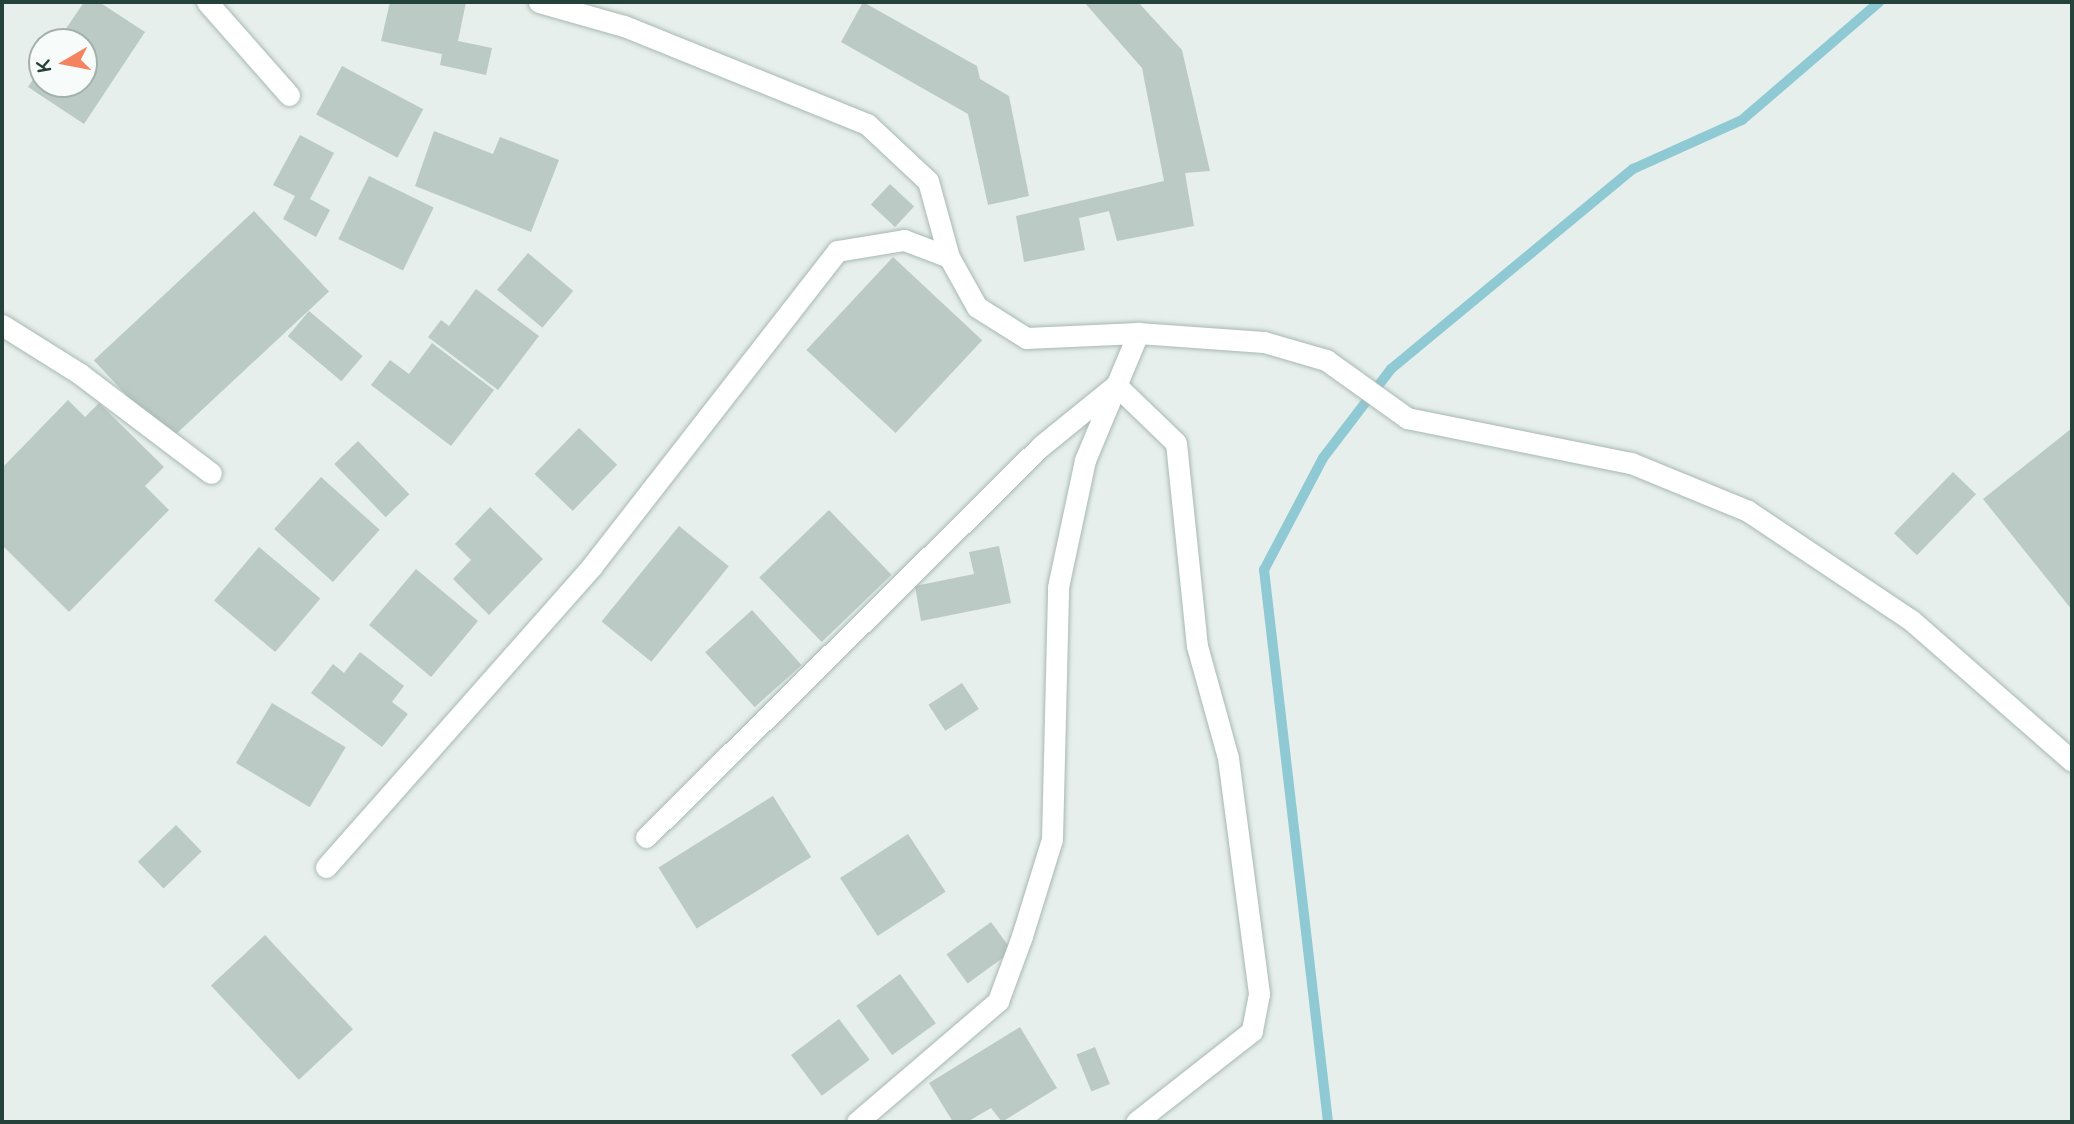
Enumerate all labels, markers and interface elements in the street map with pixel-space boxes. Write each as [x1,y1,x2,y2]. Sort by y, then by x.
north arrow [28,28,98,98]
text: K [32,58,56,74]

